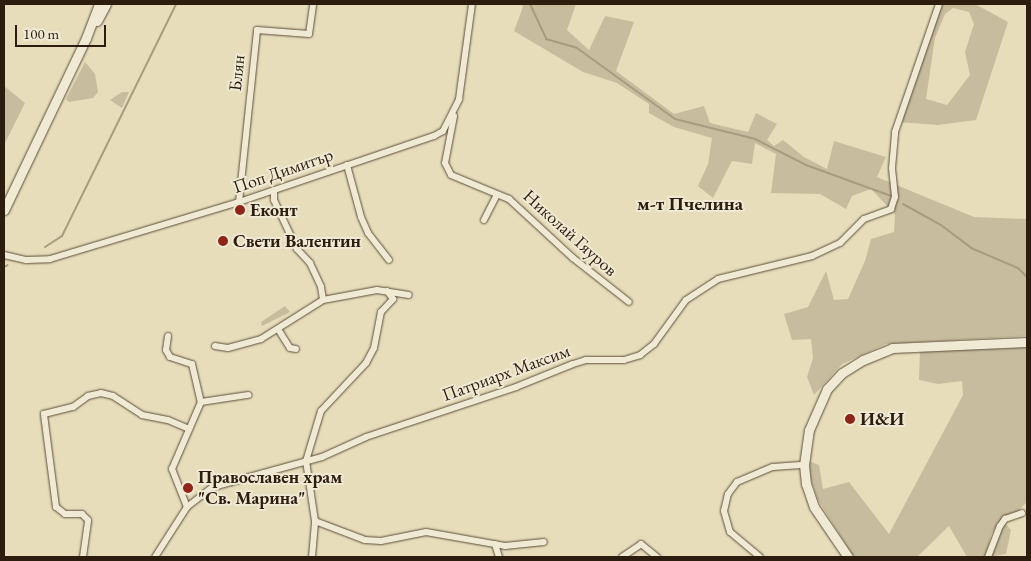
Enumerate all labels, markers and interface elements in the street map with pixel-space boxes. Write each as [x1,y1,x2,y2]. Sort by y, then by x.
scale bar [18,15,109,47]
text: 100 m [23,24,59,43]
street label: Блян [224,54,250,92]
street label: Поп Димитър [230,144,336,198]
street label: Николай Гяуров [519,185,621,281]
district label: м-т Пчелина [637,193,743,215]
place label: Еконт [250,199,298,221]
marker: Еконт [234,204,246,216]
place label: Свети Валентин [233,230,361,252]
marker: Свети Валентин [217,235,229,247]
street label: Патриарх Максим [439,340,573,406]
place label: И&И [860,408,904,430]
marker: И&И [844,413,856,425]
place label: Православен храм "Св. Марина" [198,467,342,509]
marker: Православен храм "Св. Марина" [182,482,194,494]

